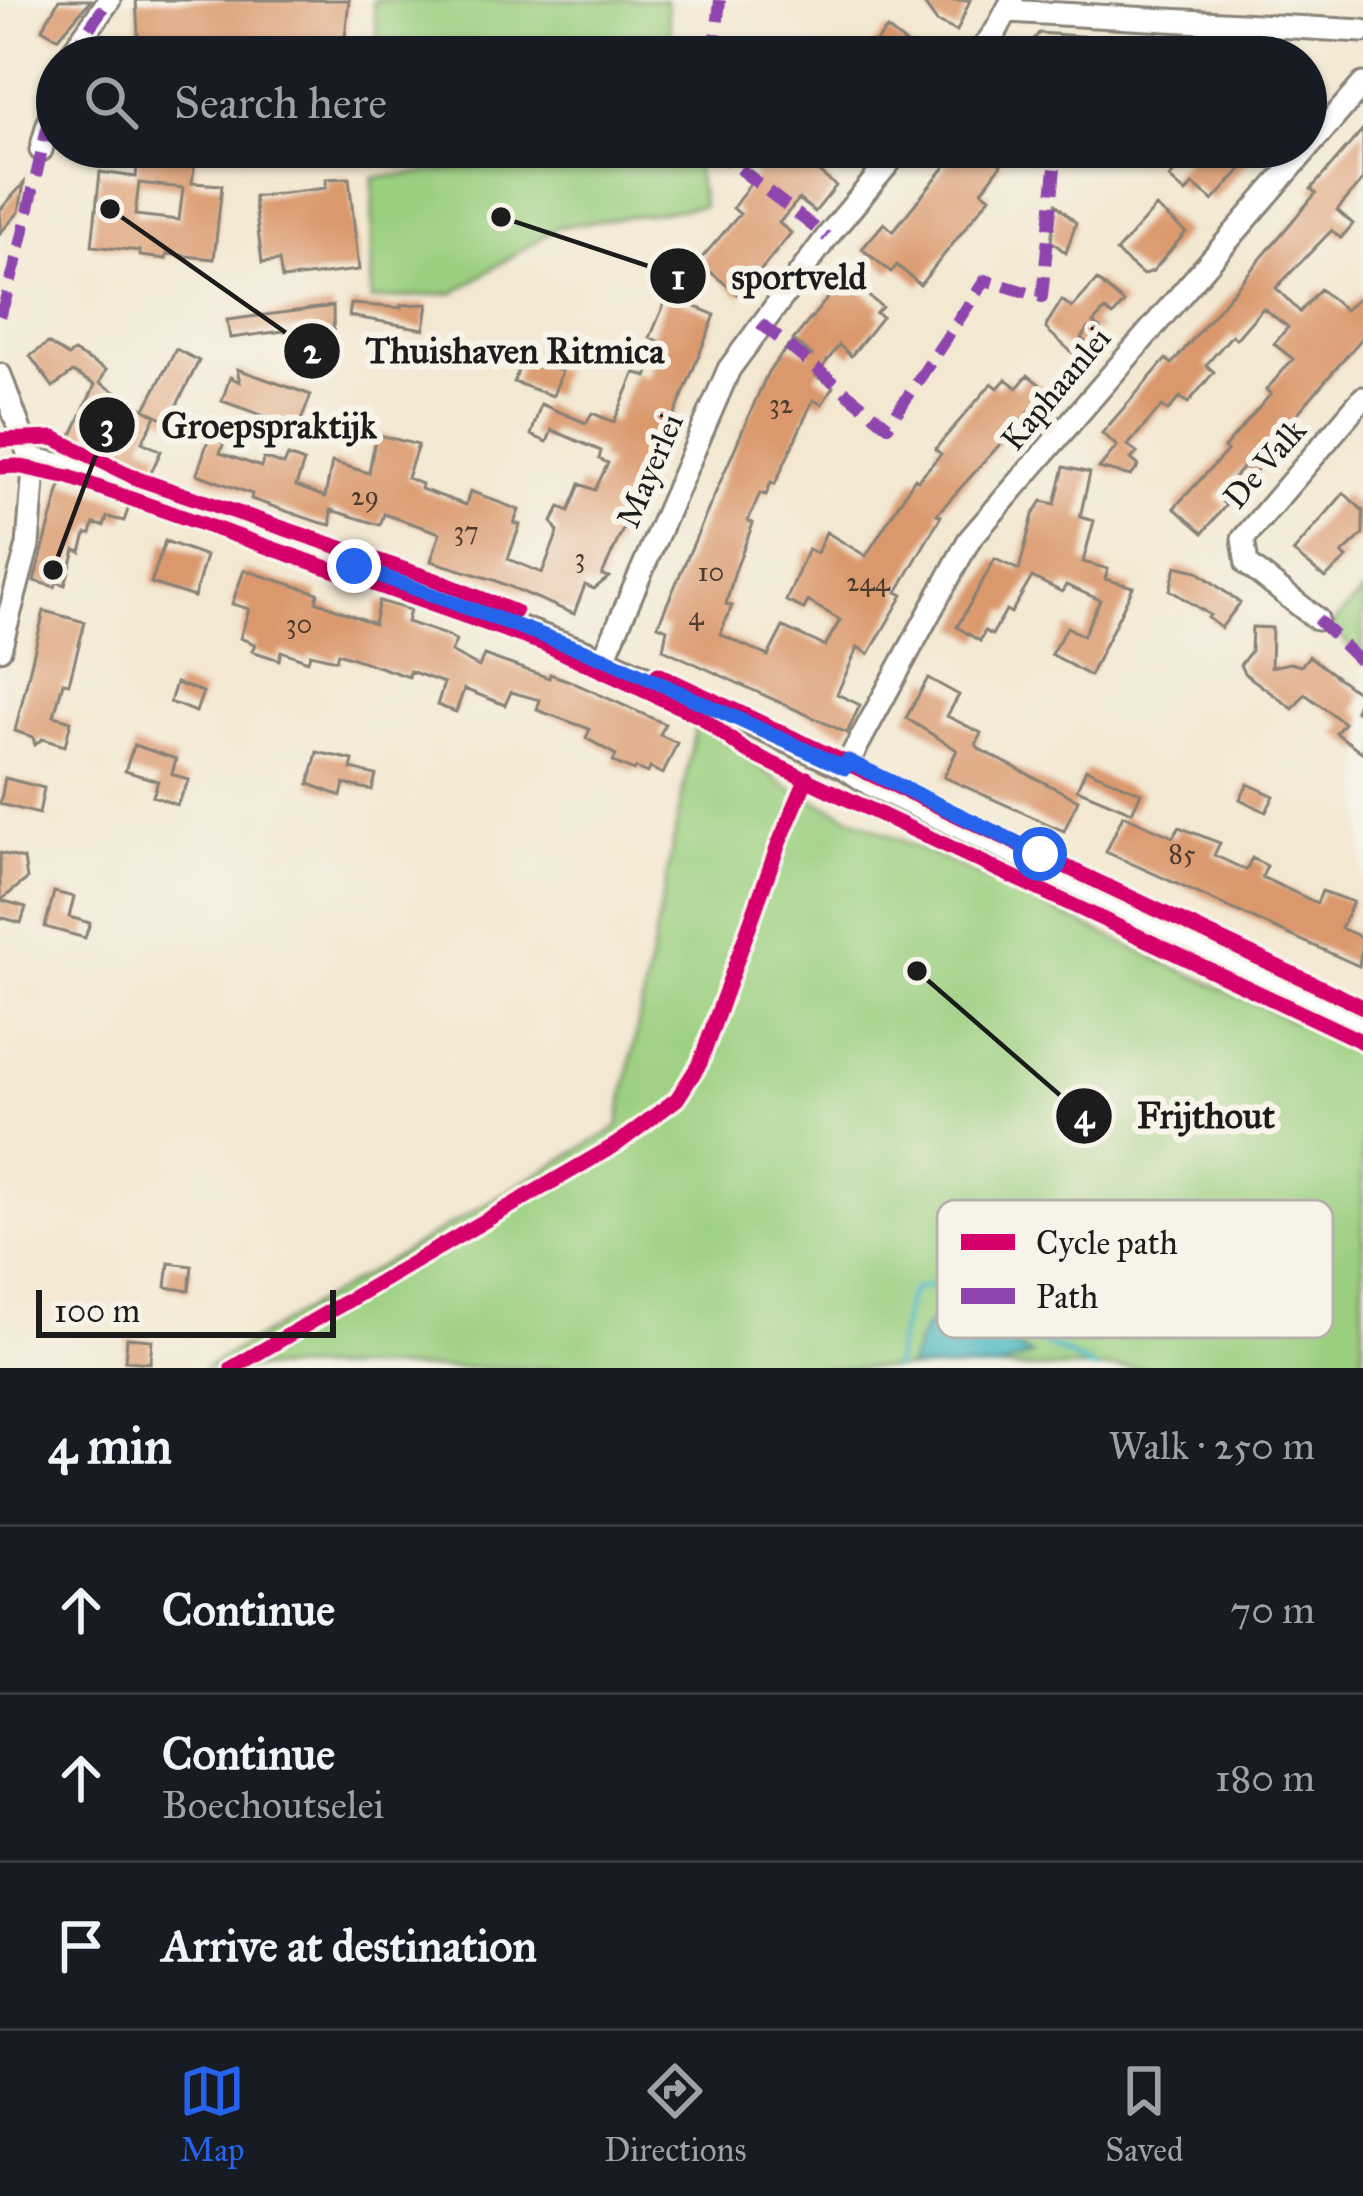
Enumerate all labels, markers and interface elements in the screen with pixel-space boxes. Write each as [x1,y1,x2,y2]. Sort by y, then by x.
search box [36,36,1327,168]
icon: search [78,69,144,135]
text: Search here [174,75,387,130]
callout: sportveld [648,240,891,312]
text: 1 [671,255,685,299]
text: sportveld [731,255,868,299]
callout: Thuishaven Ritmica [282,315,689,387]
street label: Kaphaanlei [992,319,1119,459]
text: 2 [303,329,322,373]
text: Thuishaven Ritmica [366,329,665,373]
house number: 32 [769,387,794,420]
callout: Groepspraktijk [77,389,400,461]
text: 3 [100,404,114,448]
text: Groepspraktijk [161,404,378,448]
street label: Mayerlei [608,407,692,534]
street label: De Valk [1215,410,1315,517]
house number: 29 [351,479,379,513]
house number: 37 [453,514,479,547]
route end [327,539,381,593]
house number: 3 [575,541,585,574]
house number: 10 [698,555,724,588]
house number: 244 [846,565,891,598]
house number: 4 [688,599,704,632]
house number: 30 [286,607,312,640]
route start [1013,827,1067,881]
house number: 85 [1169,837,1196,870]
callout: Frijthout [1054,1080,1299,1152]
text: 4 [1074,1094,1096,1138]
text: Frijthout [1137,1094,1275,1138]
legend [937,1200,1333,1338]
text: Cycle path [1036,1223,1178,1263]
text: Path [1036,1277,1098,1317]
scale bar [36,1284,336,1337]
text: 100 m [54,1291,140,1331]
text: 4 min [48,1415,172,1477]
text: Walk · 250 m [1108,1422,1315,1470]
icon: ahead [48,1577,114,1643]
text: Continue [162,1582,335,1637]
text: 70 m [1230,1586,1315,1634]
text: Continue [162,1726,335,1781]
icon: ahead [48,1745,114,1811]
text: 180 m [1215,1754,1315,1802]
text: Boechoutselei [162,1781,384,1829]
icon: arrive [48,1913,114,1979]
text: Arrive at destination [162,1918,537,1973]
tab: Map [179,2058,245,2170]
tab: Directions [604,2058,746,2170]
tab: Saved [1105,2058,1184,2170]

